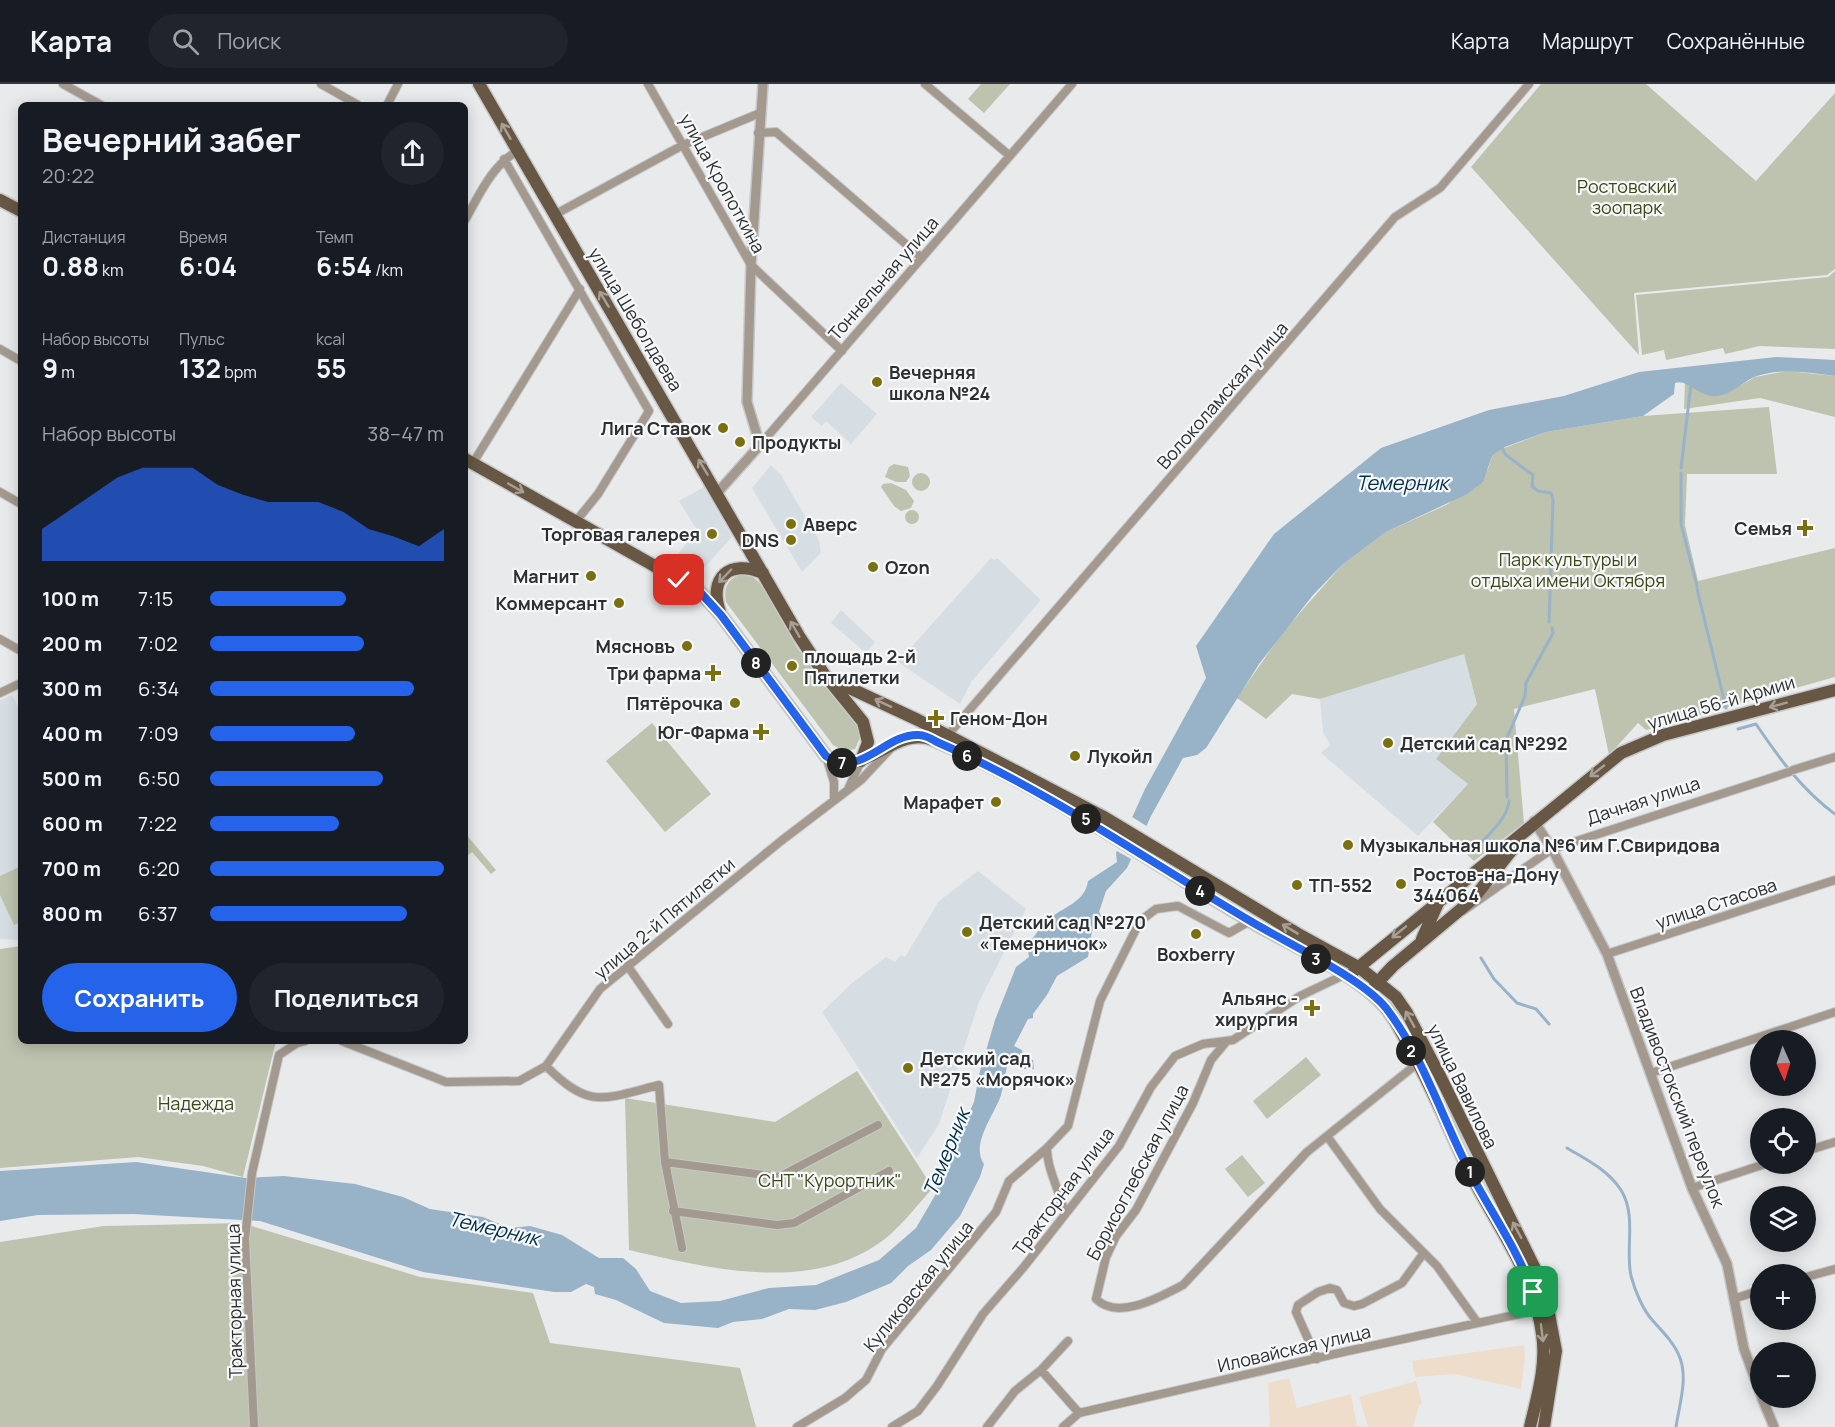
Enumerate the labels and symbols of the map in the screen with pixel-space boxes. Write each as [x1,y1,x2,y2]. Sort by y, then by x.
street label: улица Кропоткина [675,109,771,257]
one-way arrow [500,123,512,140]
park label: Ростовский зоопарк [1577,174,1677,219]
street label: Тоннельная улица [823,211,943,345]
street label: улица Шеболдаева [584,243,688,395]
one-way arrow [597,291,609,308]
street label: Волоколамская улица [1151,316,1293,474]
place label: Вечерняя школа №24 [889,360,990,405]
marker: Вечерняя школа №24 [870,375,884,389]
place label: Лига Ставок [601,416,712,440]
marker: Лига Ставок [716,421,730,435]
place label: Продукты [752,430,841,454]
marker: Продукты [733,435,747,449]
one-way arrow [697,459,709,476]
water label: Темерник [1356,469,1451,496]
one-way arrow [507,482,524,494]
place label: Аверс [803,512,857,536]
place label: Семья [1734,516,1792,540]
marker: Аверс [784,517,798,531]
marker: Семья [1796,519,1814,537]
place label: Торговая галерея [541,522,700,546]
marker: Торговая галерея [705,527,719,541]
place label: DNS [742,528,779,552]
marker: DNS [784,533,798,547]
park label: Парк культуры и отдыха имени Октября [1471,547,1665,592]
pin [653,554,704,605]
place label: Ozon [885,555,930,579]
marker: Ozon [866,560,880,574]
place label: Магнит [513,564,579,588]
one-way arrow [718,568,733,583]
marker: Магнит [584,569,598,583]
place label: Коммерсант [496,591,607,615]
marker: Коммерсант [612,596,626,610]
one-way arrow [789,621,801,638]
place label: Мясновъ [596,634,675,658]
marker: Мясновъ [680,639,694,653]
place label: площадь 2-й Пятилетки [804,644,916,689]
pin: 8 [741,648,771,678]
marker: площадь 2-й Пятилетки [785,659,799,673]
place label: Три фарма [607,661,701,685]
marker: Три фарма [706,666,720,680]
street label: улица 56-й Армии [1644,669,1798,735]
place label: Пятёрочка [626,691,723,715]
marker: Пятёрочка [728,696,742,710]
one-way arrow [874,697,892,708]
one-way arrow [1769,699,1788,711]
place label: Геном-Дон [950,706,1048,730]
marker: Геном-Дон [927,709,945,727]
place label: Юг-Фарма [658,720,749,744]
marker: Юг-Фарма [754,725,768,739]
place label: Детский сад №292 [1400,731,1568,755]
marker: Детский сад №292 [1381,736,1395,750]
pin: 6 [952,741,982,771]
place label: Лукойл [1087,744,1153,768]
pin: 7 [827,748,857,778]
marker: Лукойл [1068,749,1082,763]
one-way arrow [1590,765,1606,778]
street label: Дачная улица [1583,770,1703,830]
place label: Марафет [903,790,984,814]
marker: Марафет [989,795,1003,809]
pin: 5 [1071,804,1101,834]
place label: Музыкальная школа №6 им Г.Свиридова [1360,833,1720,857]
marker: Музыкальная школа №6 им Г.Свиридова [1341,838,1355,852]
street label: улица 2-й Пятилетки [589,852,739,984]
place label: Ростов-на-Дону 344064 [1413,862,1559,907]
street label: улица Стасова [1652,872,1780,934]
place label: ТП-552 [1309,873,1372,897]
pin: 4 [1185,876,1215,906]
marker: Ростов-на-Дону 344064 [1394,877,1408,891]
marker: ТП-552 [1290,878,1304,892]
place label: Детский сад №270 «Темерничок» [979,910,1146,955]
one-way arrow [1282,923,1299,935]
marker: Детский сад №270 «Темерничок» [960,925,974,939]
one-way arrow [1391,926,1407,939]
marker: Boxberry [1189,927,1203,941]
place label: Boxberry [1157,942,1235,966]
pin: 3 [1301,944,1331,974]
street label: Владивостокский переулок [1625,983,1732,1212]
place label: Альянс - хирургия [1215,986,1298,1031]
marker: Альянс - хирургия [1303,999,1321,1017]
one-way arrow [1404,1010,1415,1028]
street label: улица Вавилова [1422,1020,1504,1152]
north arrow [1750,1030,1816,1096]
pin: 2 [1396,1036,1426,1066]
place label: Детский сад №275 «Морячок» [920,1046,1075,1091]
marker: Детский сад №275 «Морячок» [901,1061,915,1075]
street label: Борисоглебская улица [1080,1080,1194,1264]
park label: Надежда [158,1091,234,1115]
water label: Темерник [916,1101,977,1200]
street label: Тракторная улица [1007,1122,1119,1260]
pin: 1 [1455,1157,1485,1187]
park label: СНТ "Курортник" [758,1168,902,1192]
water label: Темерник [446,1204,545,1252]
street label: Куликовская улица [858,1216,978,1356]
one-way arrow [1511,1222,1523,1239]
street label: Тракторная улица [221,1223,247,1379]
pin [1507,1266,1558,1317]
street label: Иловайская улица [1215,1319,1373,1377]
one-way arrow [1536,1323,1547,1343]

